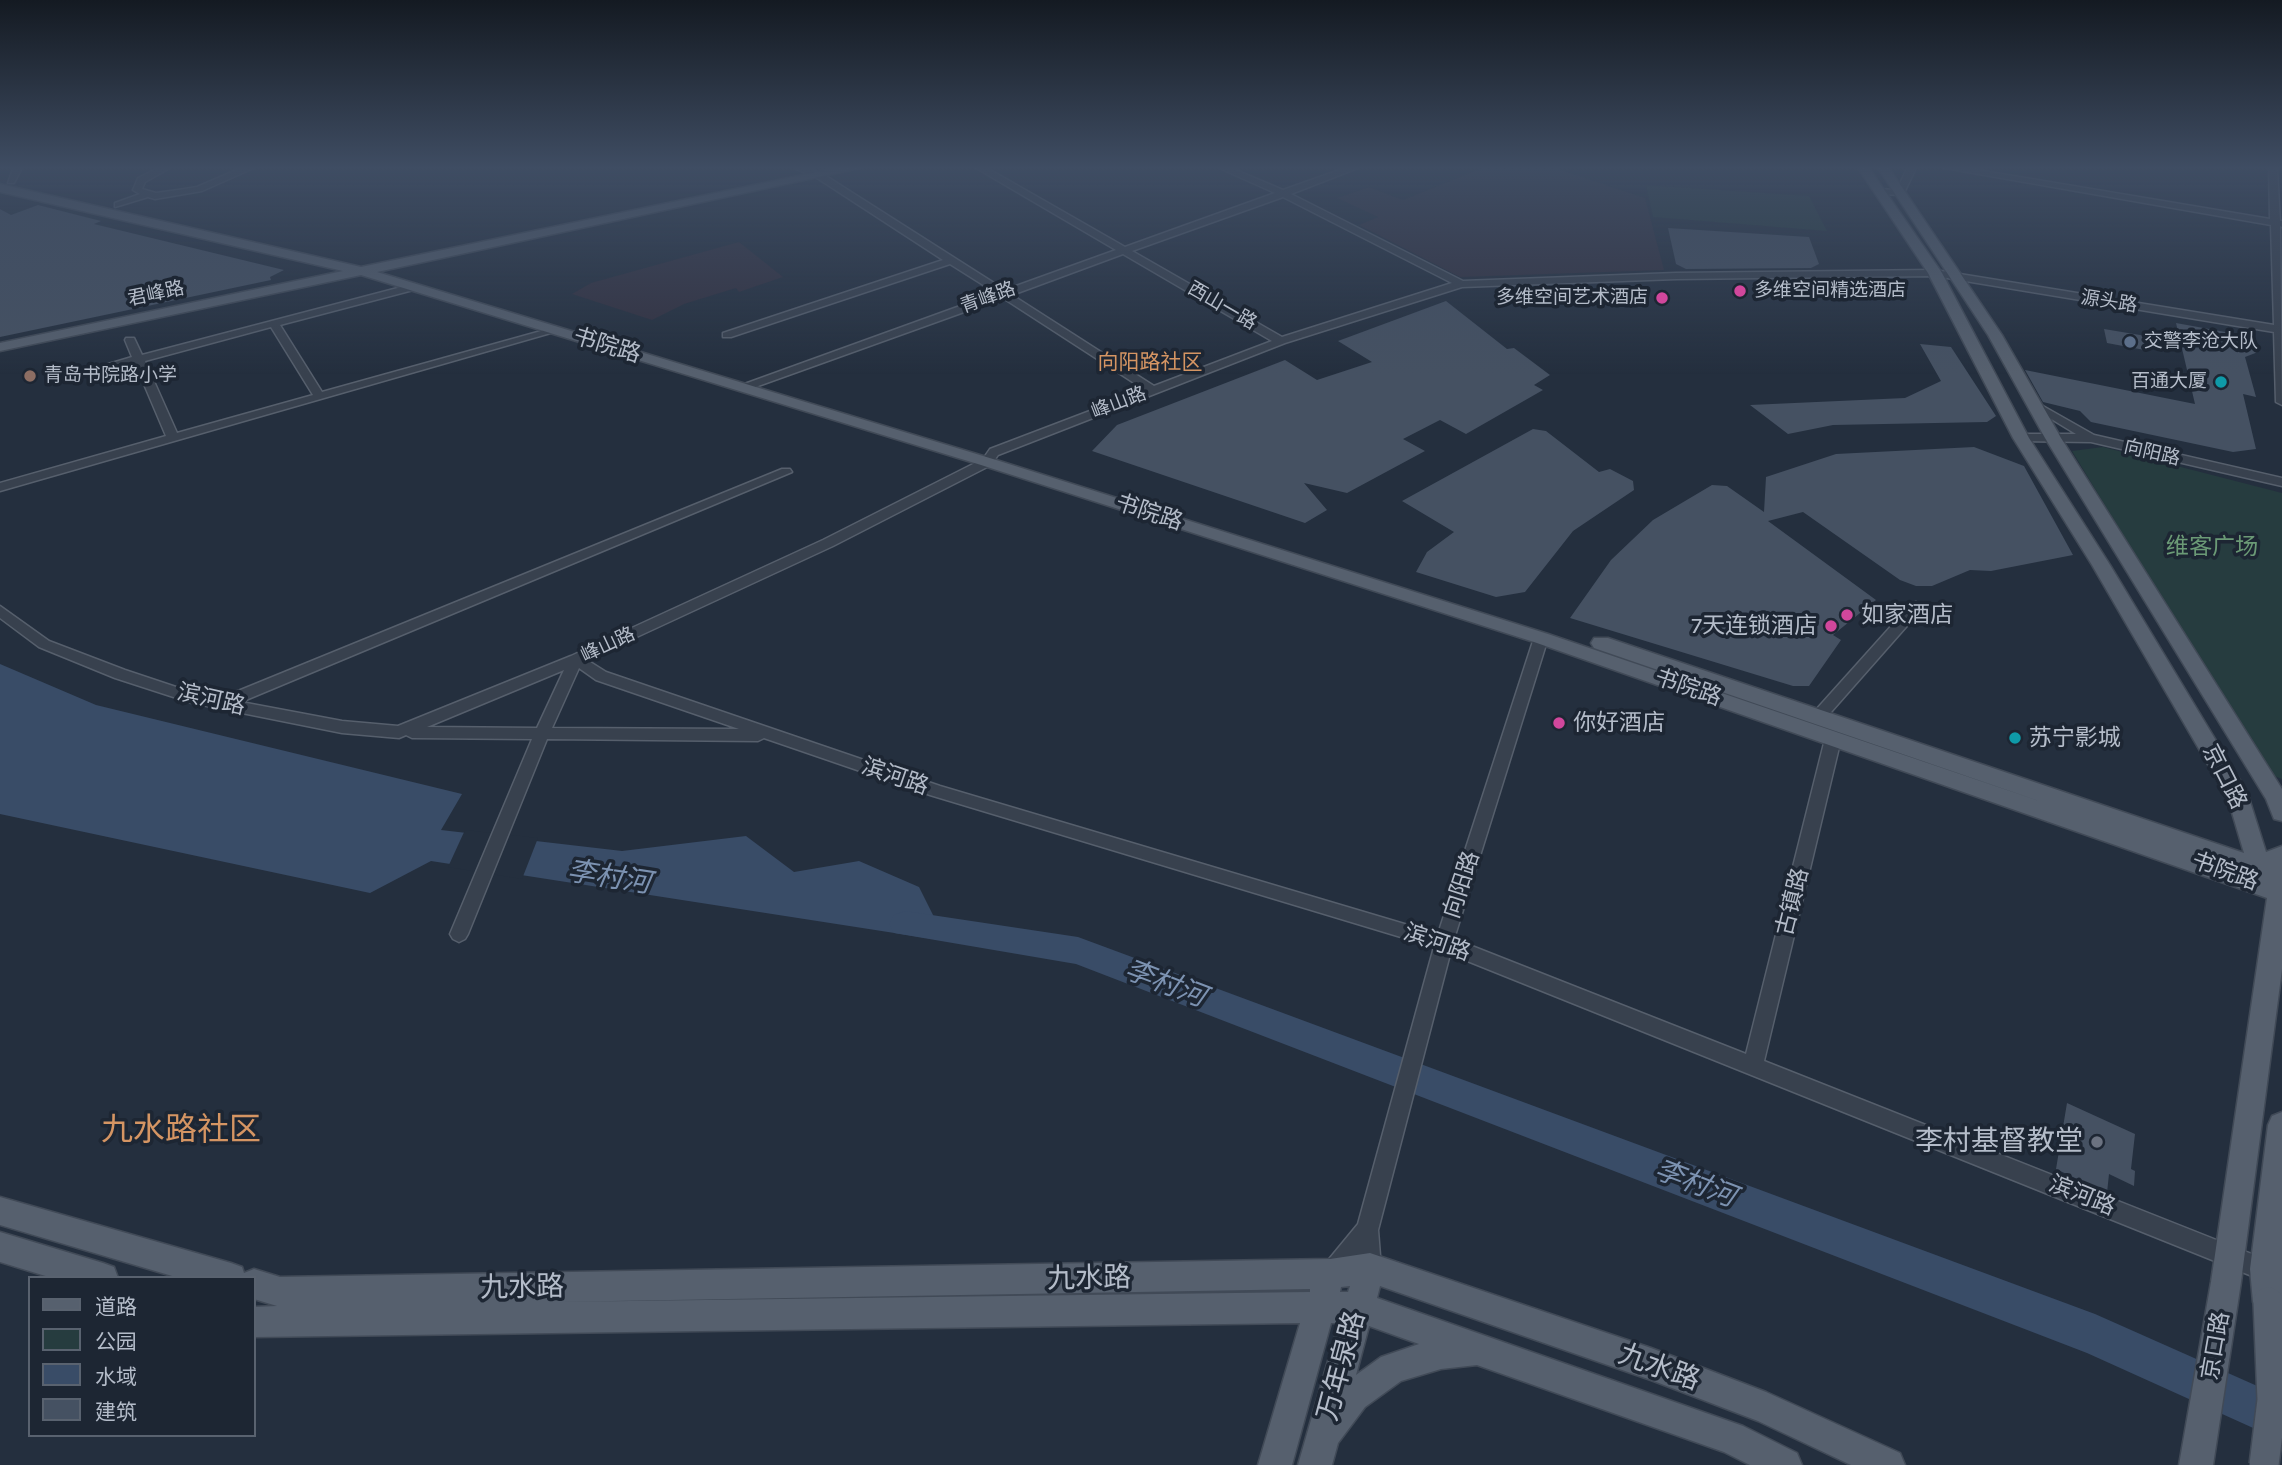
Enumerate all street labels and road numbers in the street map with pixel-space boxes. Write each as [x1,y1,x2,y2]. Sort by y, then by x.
street label: 君峰路 [126,277,186,311]
street label: 西山一路 [1183,277,1261,335]
street label: 青峰路 [957,278,1019,318]
street label: 源头路 [2079,286,2139,318]
street label: 书院路 [570,323,644,369]
street label: 峰山路 [1088,382,1150,424]
street label: 向阳路 [2122,435,2182,471]
street label: 书院路 [1112,489,1186,537]
street label: 峰山路 [577,623,639,667]
street label: 书院路 [1651,664,1725,712]
street label: 滨河路 [174,679,248,721]
street label: 京口路 [2196,740,2252,814]
street label: 滨河路 [858,753,932,801]
street label: 书院路 [2188,847,2262,897]
street label: 向阳路 [1438,848,1486,922]
street label: 古镇路 [1771,865,1815,939]
street label: 滨河路 [1400,919,1474,967]
street label: 滨河路 [2045,1170,2119,1222]
street label: 九水路 [1047,1261,1131,1297]
street label: 九水路 [480,1270,564,1306]
street label: 万年泉路 [1311,1308,1373,1424]
street label: 京口路 [2196,1310,2236,1382]
street label: 九水路 [1614,1338,1704,1398]

